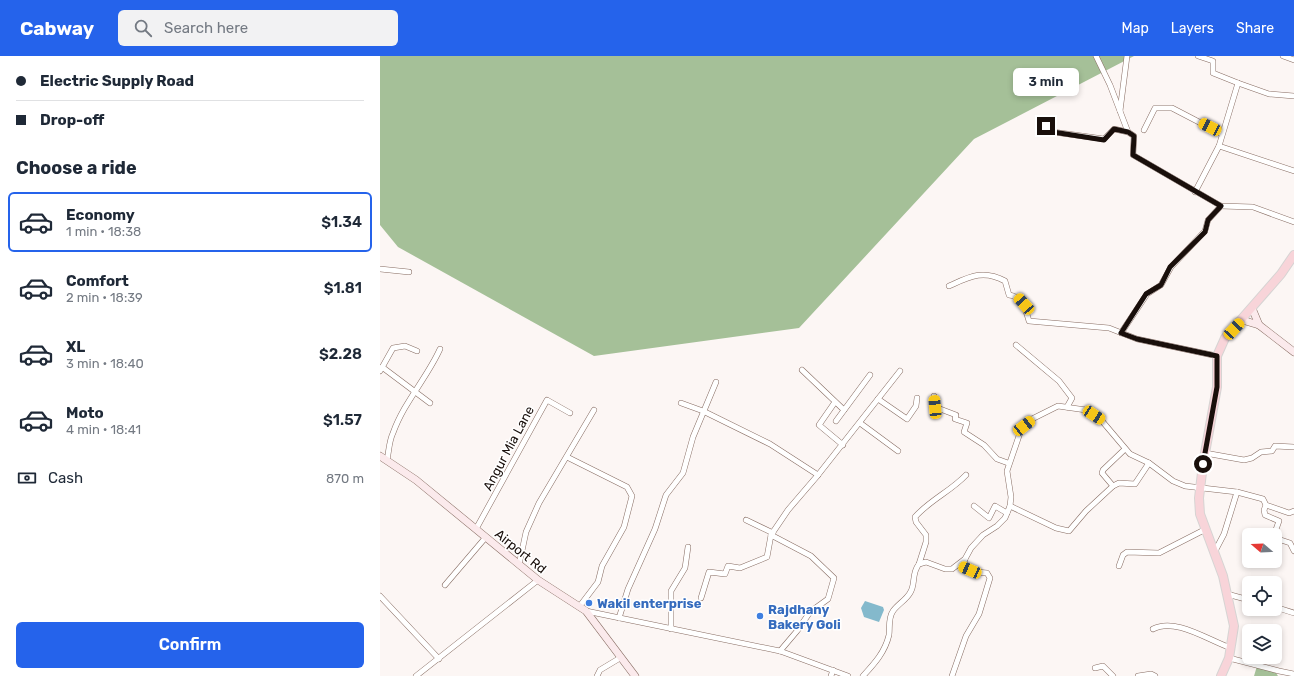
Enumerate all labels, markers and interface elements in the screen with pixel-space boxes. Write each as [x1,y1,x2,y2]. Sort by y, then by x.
search box [118,10,398,46]
text: Cabway [20,17,94,40]
icon: search [132,17,154,39]
text: Search here [164,19,248,37]
text: Map [1122,20,1149,37]
text: Layers [1171,20,1214,37]
text: Share [1236,20,1274,37]
callout: 3 min [1013,68,1079,96]
text: Electric Supply Road [40,72,194,90]
text: 3 min [1029,74,1063,89]
text: Drop-off [40,111,104,129]
car [1197,116,1223,138]
route end [1037,117,1055,135]
text: Choose a ride [16,157,137,179]
icon: car [18,204,54,240]
text: Economy [66,206,135,224]
text: $1.34 [321,213,362,231]
text: 1 min · 18:38 [66,224,141,239]
icon: car [18,270,54,306]
text: Comfort [66,272,129,290]
text: $1.81 [324,279,362,297]
text: 2 min · 18:39 [66,290,143,305]
car [1012,291,1036,317]
car [1221,316,1247,342]
icon: car [18,336,54,372]
text: XL [66,338,85,356]
text: $2.28 [319,345,362,363]
text: 3 min · 18:40 [66,356,144,371]
car [928,395,942,419]
icon: car [18,402,54,438]
street label: Angur Mia Lane [480,403,538,494]
car [1081,403,1107,427]
text: Moto [66,404,104,422]
text: $1.57 [323,411,362,429]
car [1011,414,1037,438]
text: 4 min · 18:41 [66,422,141,437]
route start [1194,455,1212,473]
icon: cash [16,467,38,489]
text: Cash [48,469,83,487]
text: 870 m [326,471,364,486]
street label: Airport Rd [492,526,549,577]
north arrow [1242,528,1282,568]
map controls [1242,528,1282,664]
car [957,560,983,580]
button: locate [1242,576,1282,616]
place label: Wakil enterprise [597,596,702,611]
marker: Wakil enterprise [584,598,594,608]
place label: Rajdhany Bakery Goli [768,602,841,632]
marker: Rajdhany Bakery Goli [755,611,765,621]
button: Confirm [16,622,364,668]
button: layers [1242,624,1282,664]

